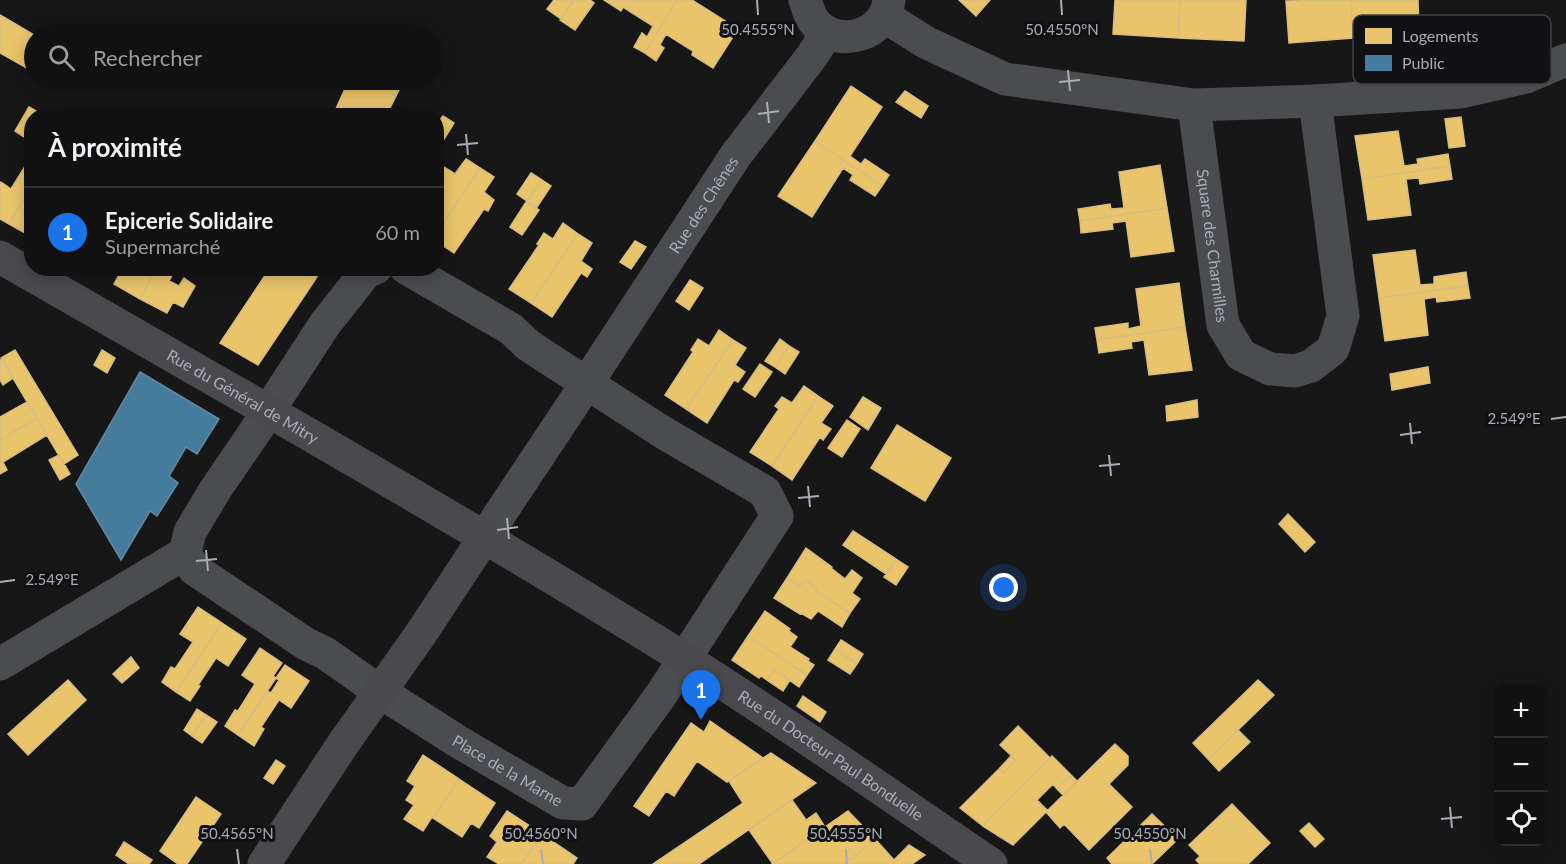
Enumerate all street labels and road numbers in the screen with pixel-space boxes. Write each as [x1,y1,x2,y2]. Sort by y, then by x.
street label: Rue des Chênes [664,152,742,257]
street label: Square des Charmilles [1194,168,1233,324]
street label: Rue du Général de Mitry [164,345,323,448]
street label: Rue du Docteur Paul Bonduelle [735,686,927,824]
street label: Place de la Marne [449,730,566,810]

